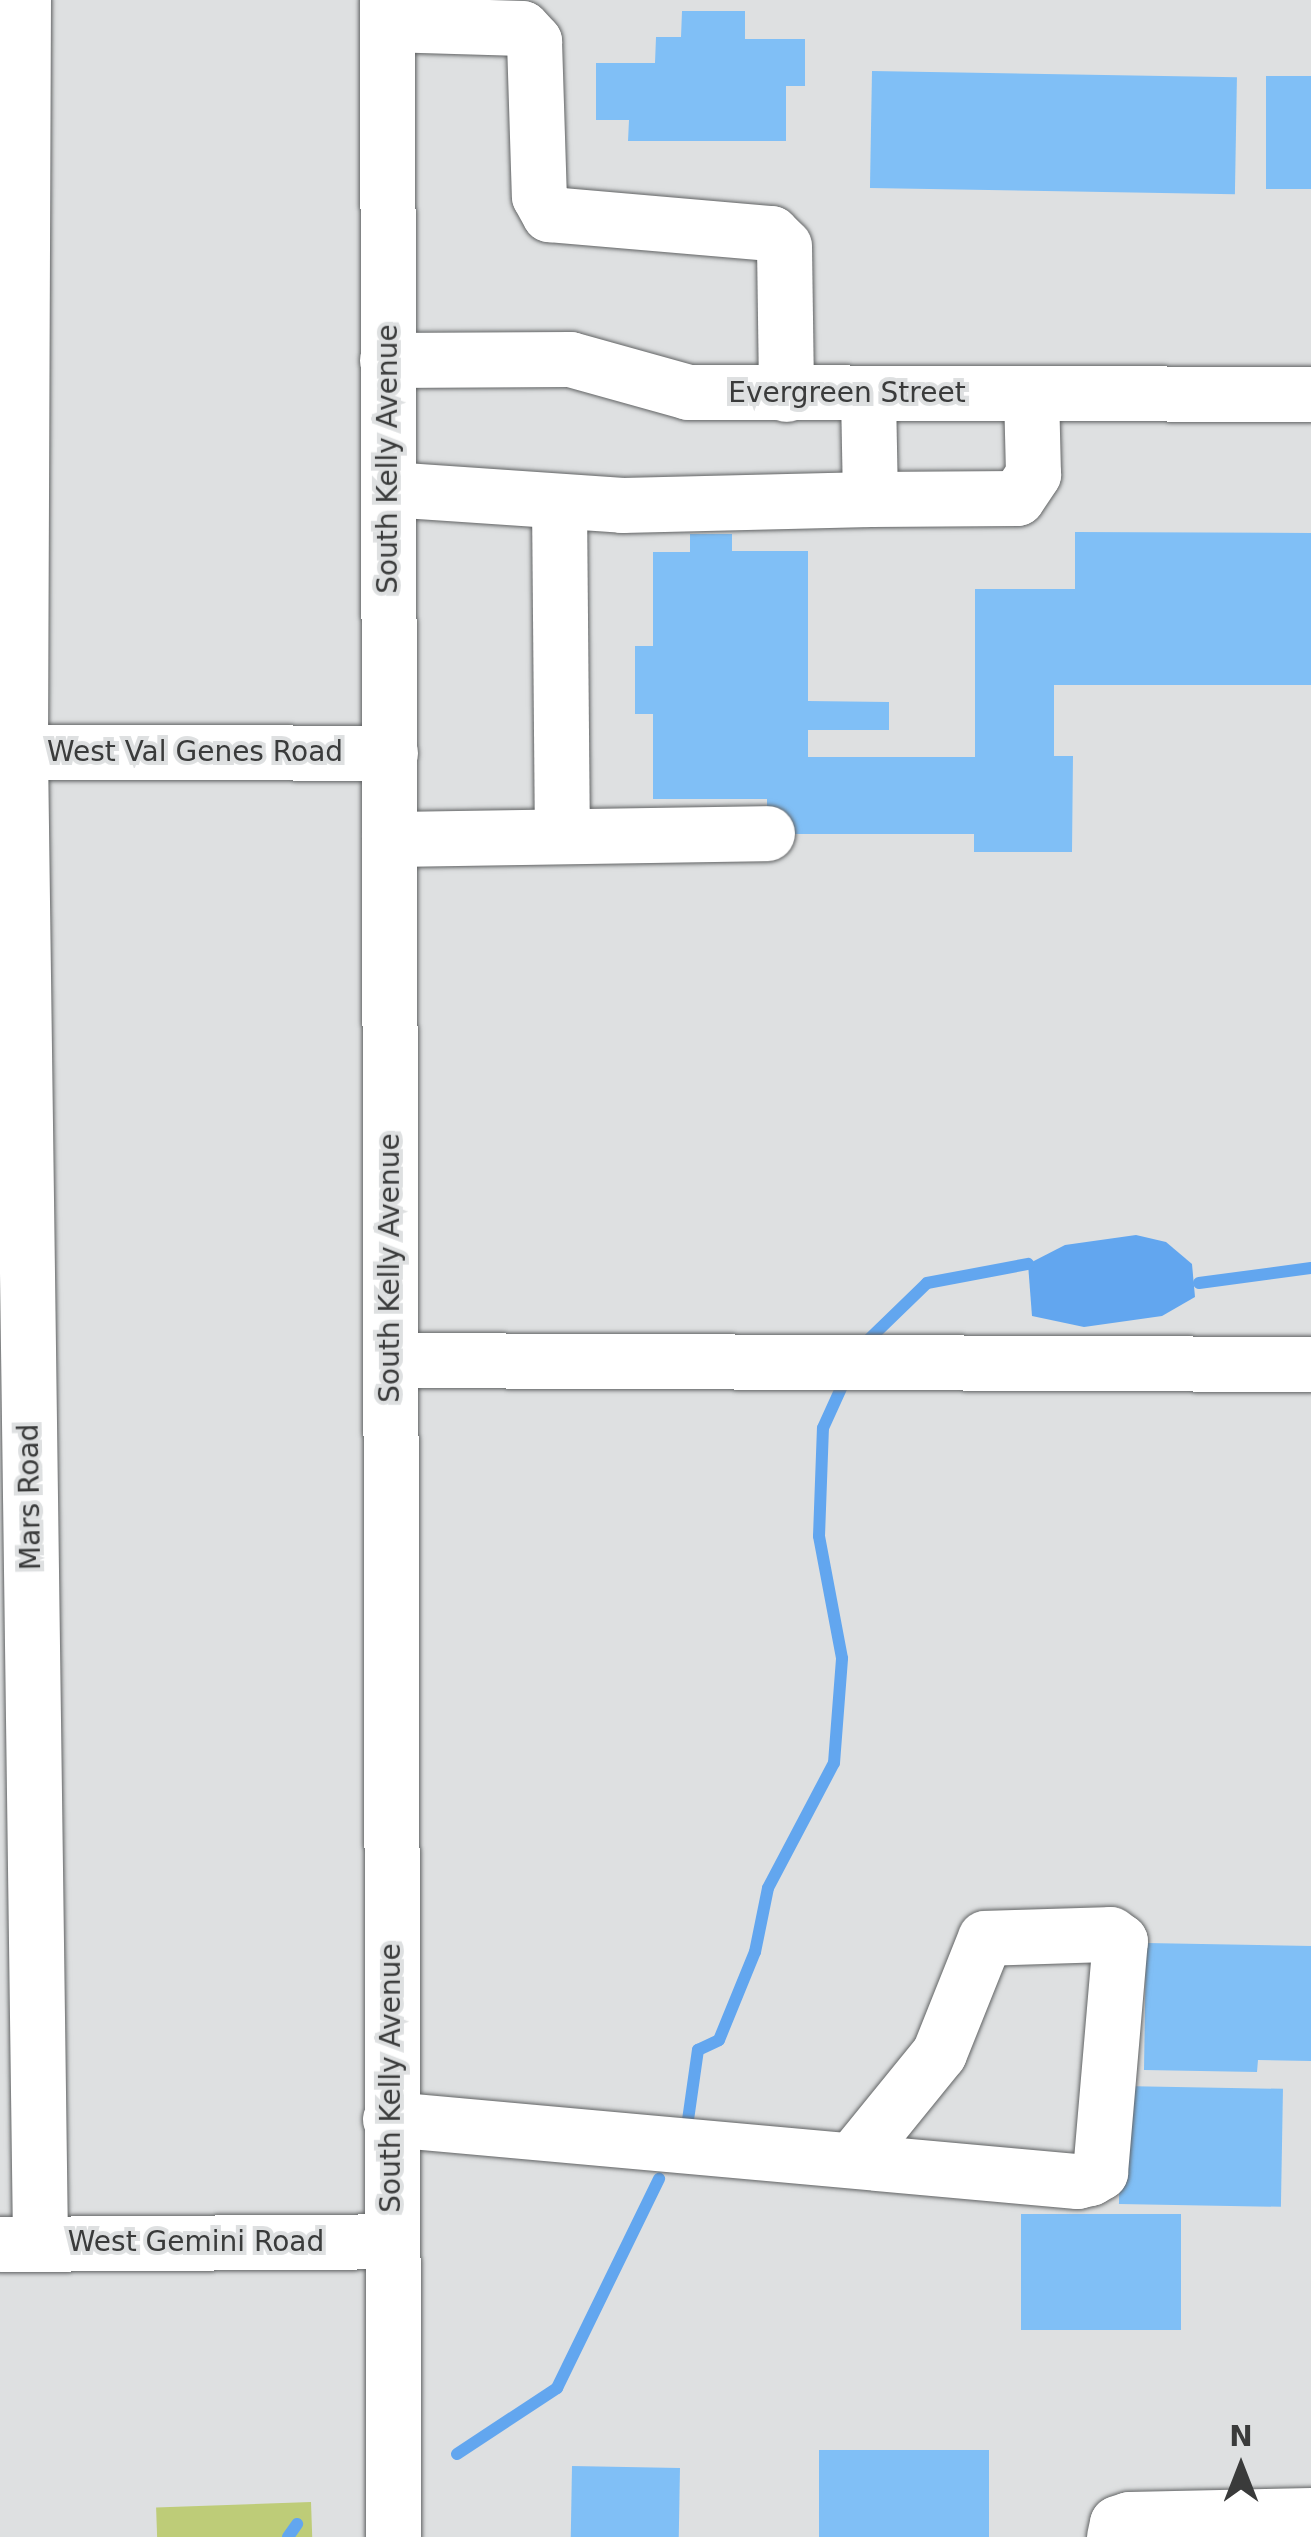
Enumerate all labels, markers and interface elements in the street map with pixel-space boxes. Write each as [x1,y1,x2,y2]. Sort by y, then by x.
street label: South Kelly Avenue [371,324,405,594]
street label: Evergreen Street [728,376,966,410]
street label: West Val Genes Road [47,735,343,769]
street label: South Kelly Avenue [373,1133,407,1403]
street label: Mars Road [12,1423,48,1571]
street label: South Kelly Avenue [374,1943,408,2213]
street label: West Gemini Road [68,2225,324,2259]
north arrow [1191,2417,1291,2517]
text: N [1229,2420,1253,2453]

